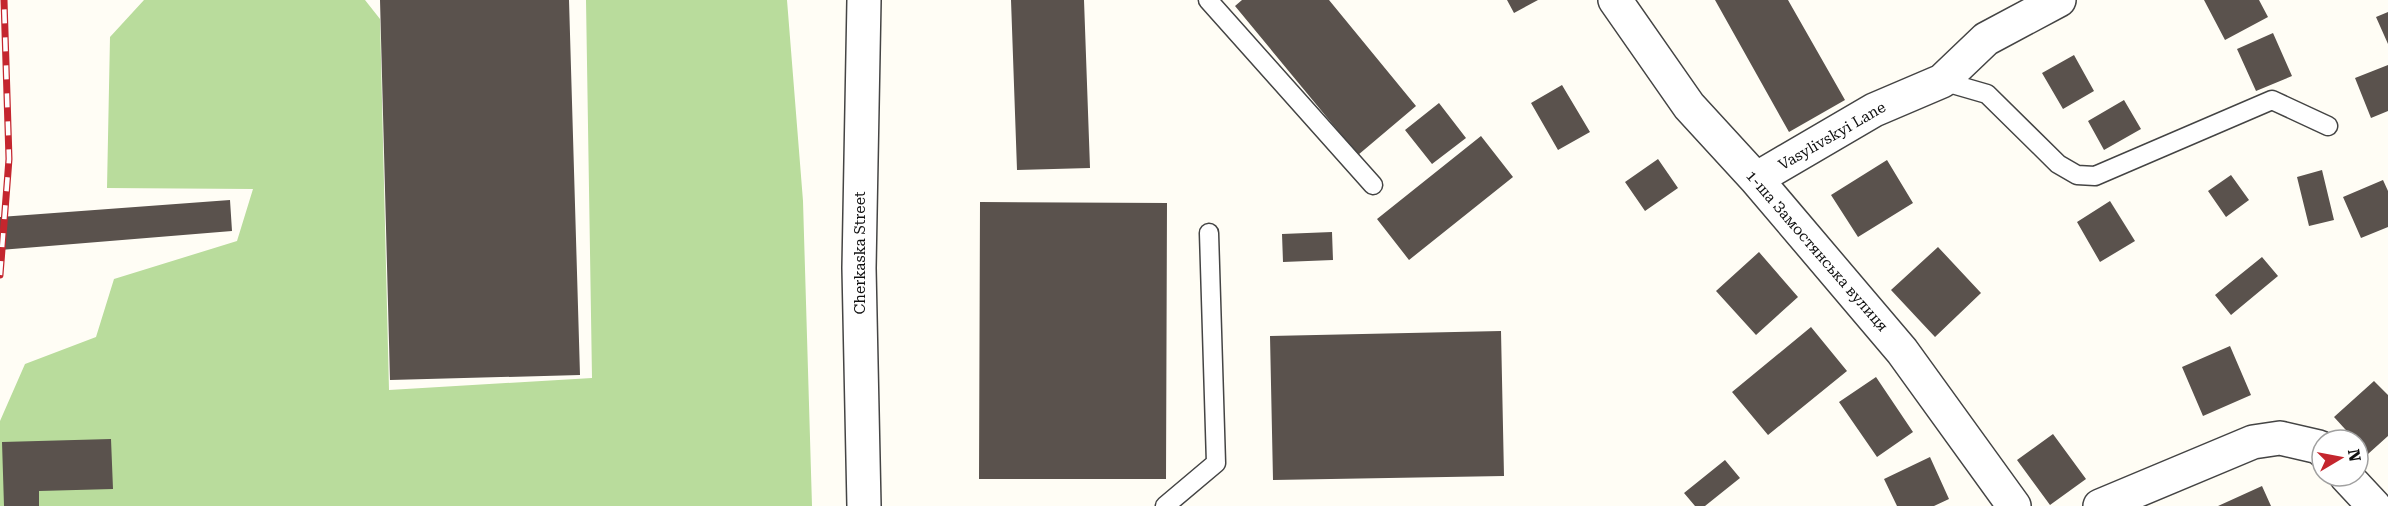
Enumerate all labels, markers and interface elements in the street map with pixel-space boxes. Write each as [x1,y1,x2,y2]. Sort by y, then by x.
street label: Vasylivskyi Lane [1775,98,1889,174]
street label: 1-ша Замостянська вулиця [1742,167,1892,335]
street label: Cherkaska Street [851,191,869,315]
north arrow [2310,428,2370,488]
text: N [2344,448,2365,463]

